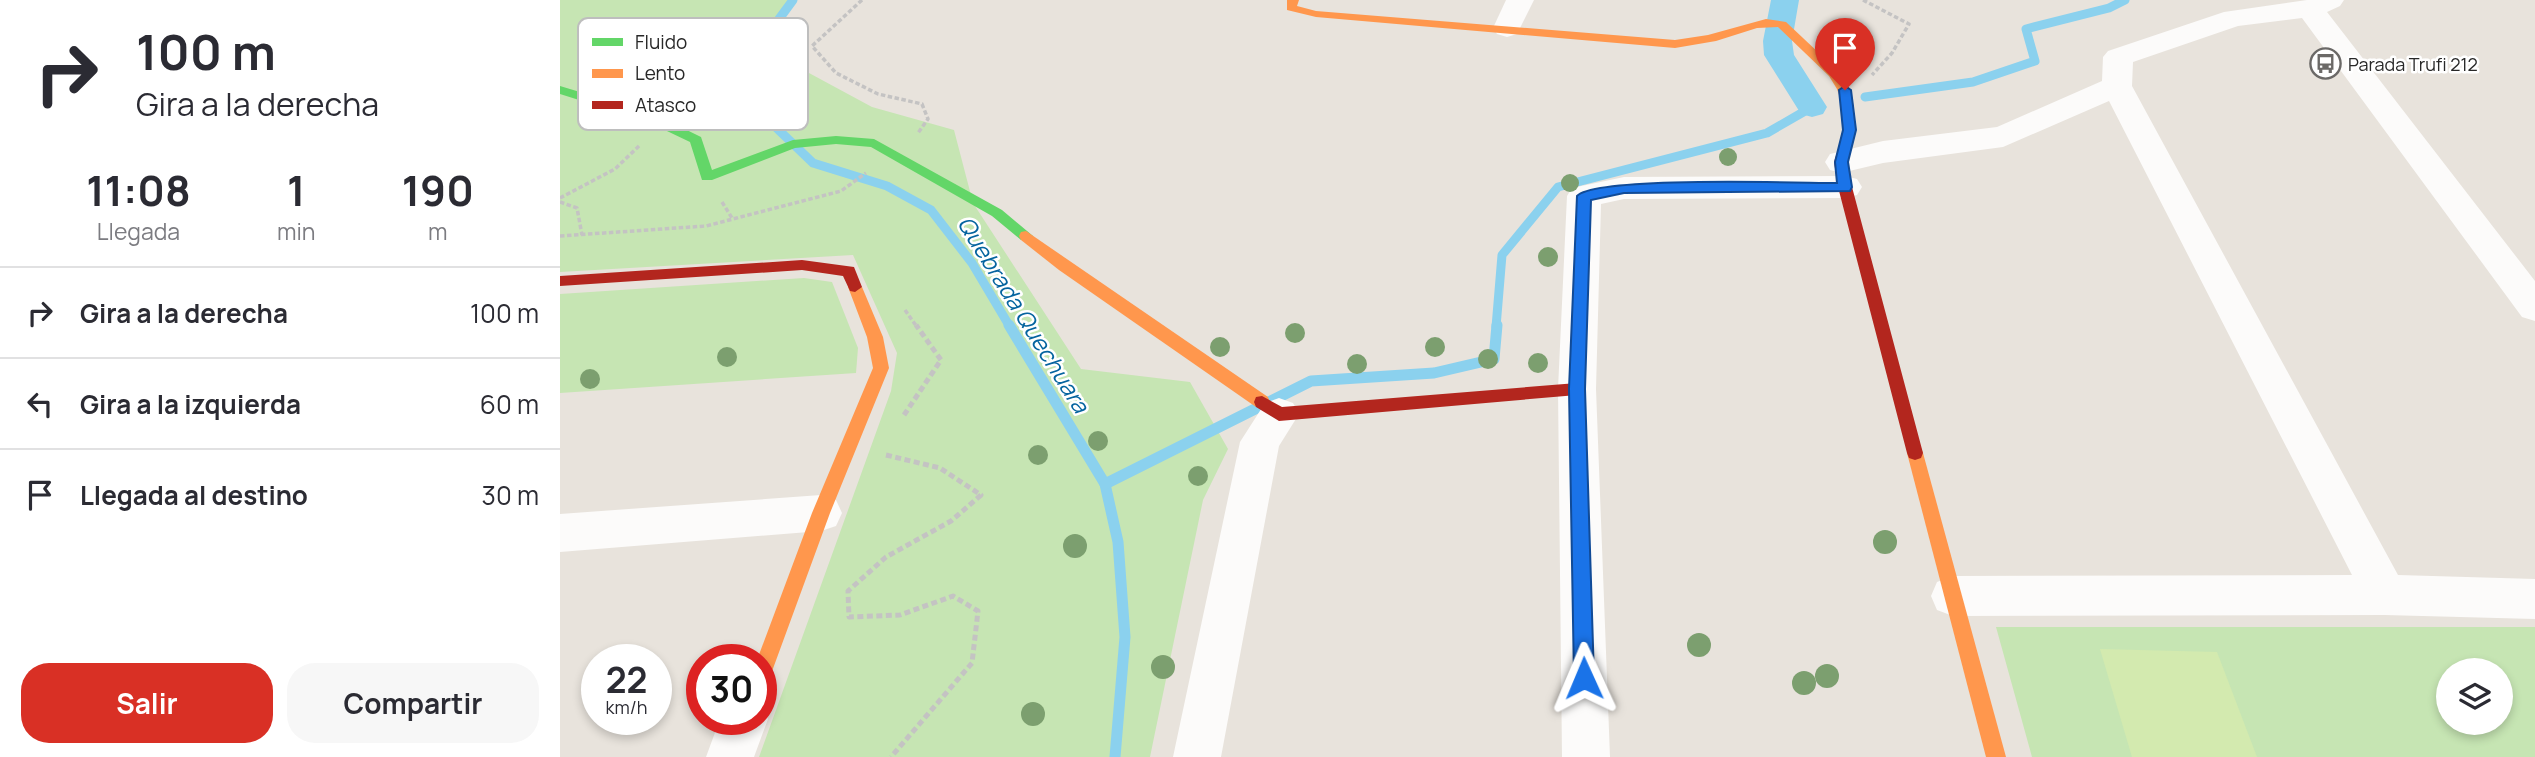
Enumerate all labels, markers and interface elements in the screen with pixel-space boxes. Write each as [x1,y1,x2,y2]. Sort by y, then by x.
text: 100 m [136,18,276,85]
legend [578,18,808,130]
pin [1815,18,1875,90]
icon: right [21,28,112,119]
text: Fluido [635,29,687,55]
icon: arrive [1826,29,1864,67]
bus stop icon: Parada Trufi 212 [2308,47,2342,81]
place label: Parada Trufi 212 [2348,52,2478,76]
text: Lento [635,60,685,86]
text: Gira a la derecha [136,82,379,126]
text: Atasco [635,92,696,118]
text: 11:08 [86,161,191,219]
text: 1 [287,161,305,219]
text: 190 [402,161,474,219]
water label: Quebrada Quechuara [951,210,1098,419]
text: Llegada [97,215,180,247]
text: min [277,215,315,247]
text: m [428,215,447,247]
icon: right [21,294,59,332]
text: Gira a la derecha [80,295,288,331]
text: 100 m [470,295,539,331]
icon: left [21,385,59,423]
text: Gira a la izquierda [80,386,301,422]
text: 60 m [480,386,539,422]
icon: arrive [21,476,59,514]
text: Llegada al destino [80,477,308,513]
text: 30 m [482,477,539,513]
position arrow [1547,641,1621,715]
speed limit sign: 30 [686,644,777,735]
text: 22 [606,656,647,704]
map controls [2436,658,2513,735]
button: layers [2436,658,2513,735]
button: Salir [21,663,273,743]
button: Compartir [287,663,539,743]
text: km/h [606,695,647,719]

